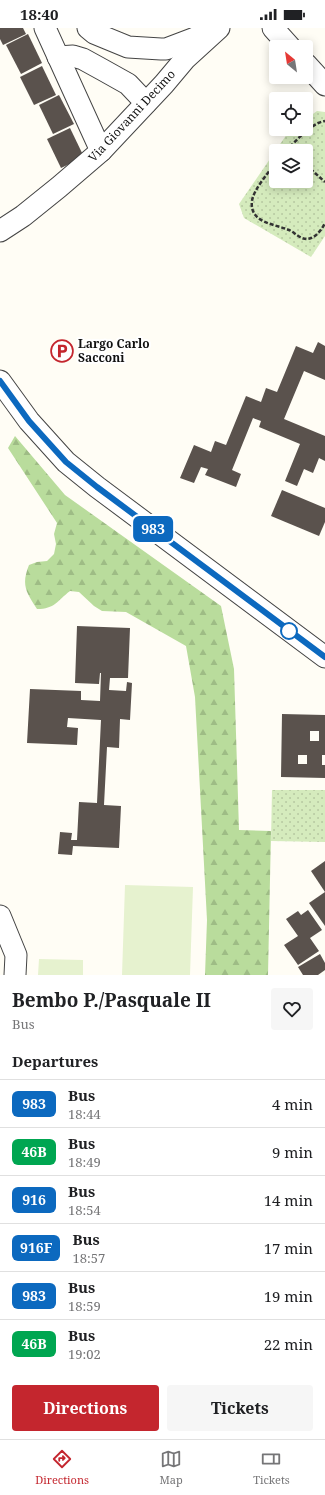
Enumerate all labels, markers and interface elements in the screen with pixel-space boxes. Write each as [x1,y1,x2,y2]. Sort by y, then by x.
text: 18:40 [20,4,58,24]
north arrow [269,40,313,84]
map controls [269,40,313,188]
street label: Via Giovanni Decimo [84,66,179,166]
button: locate [269,92,313,136]
button: layers [269,144,313,188]
place label: Largo Carlo Sacconi [78,335,150,366]
parking icon: Largo Carlo Sacconi [49,338,75,364]
line badge: 983 [130,516,176,542]
text: 983 [141,519,165,538]
unlabelled marker [280,622,298,640]
text: Bembo P./Pasquale II [12,987,211,1013]
button: heart [271,988,313,1030]
text: Bus [12,1015,35,1033]
text: Departures [12,1051,98,1071]
text: Bus [68,1085,95,1105]
text: 983 [22,1094,46,1113]
text: 4 min [272,1094,313,1114]
text: 18:44 [68,1105,101,1123]
text: Bus [68,1133,95,1153]
text: 46B [21,1142,47,1161]
text: 9 min [272,1142,313,1162]
text: 18:49 [68,1153,101,1171]
text: Bus [68,1181,95,1201]
text: 916 [22,1190,46,1209]
text: 14 min [264,1190,313,1210]
text: 18:54 [68,1201,101,1219]
text: Bus [72,1229,100,1249]
text: 916F [20,1238,52,1257]
text: 17 min [264,1238,313,1258]
text: 18:57 [72,1249,105,1267]
text: Bus [68,1277,95,1297]
text: 983 [22,1286,46,1305]
text: 19 min [264,1286,313,1306]
text: 18:59 [68,1297,101,1315]
text: Bus [68,1325,95,1345]
text: 46B [21,1334,47,1353]
text: 22 min [264,1334,313,1354]
text: 19:02 [68,1345,101,1363]
button: Directions [12,1385,159,1431]
button: Tickets [167,1385,313,1431]
tab: Directions [35,1448,89,1487]
tab: Map [159,1448,183,1487]
tab: Tickets [253,1448,290,1487]

